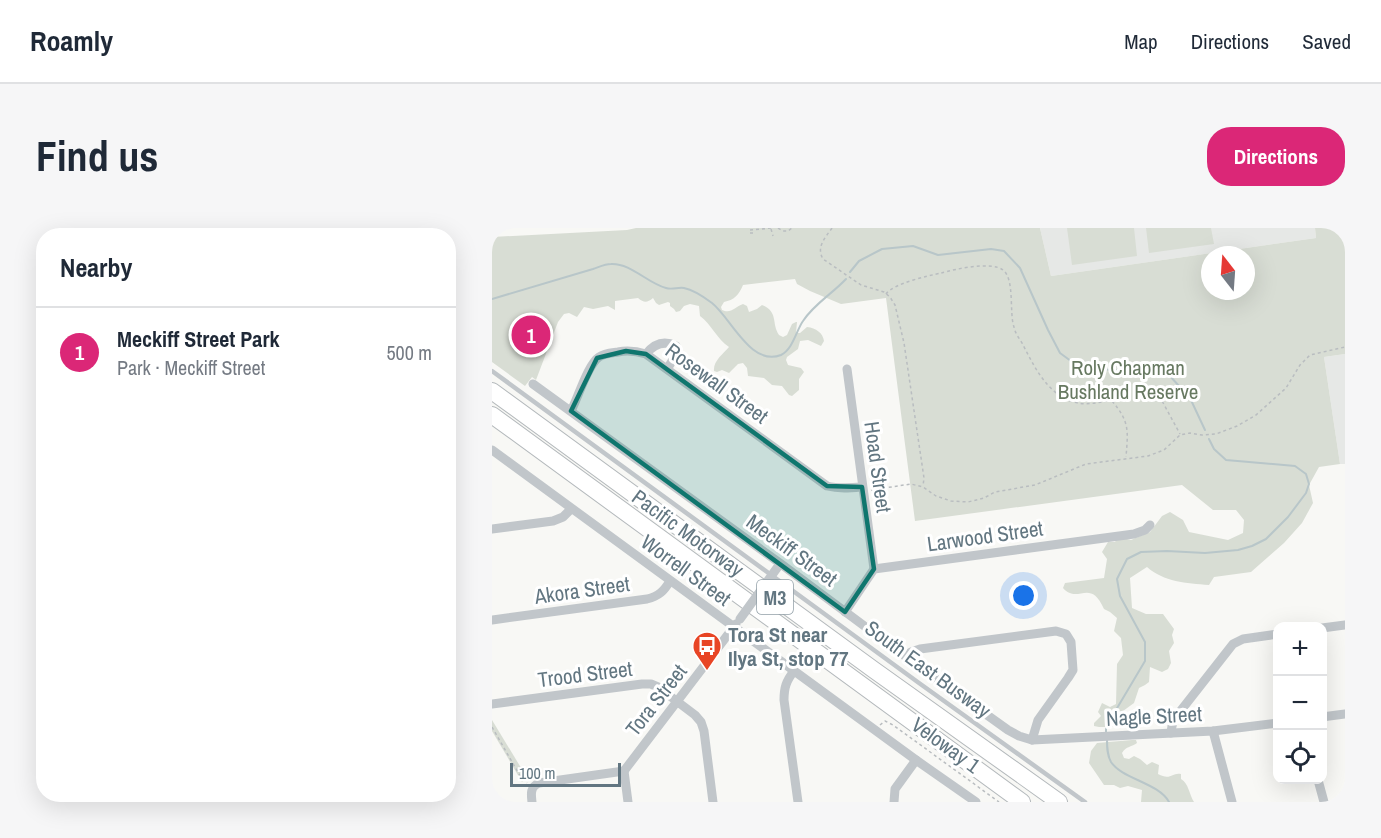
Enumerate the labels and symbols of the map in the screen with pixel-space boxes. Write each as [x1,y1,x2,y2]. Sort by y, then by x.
north arrow [1201,246,1255,300]
pin: 1 [512,312,550,358]
street label: Rosewall Street [660,336,774,430]
park label: Roly Chapman Bushland Reserve [1058,353,1198,406]
street label: Hoad Street [857,419,899,515]
street label: Pacific Motorway [626,482,750,584]
street label: Meckiff Street [741,507,844,593]
street label: Larwood Street [925,513,1045,558]
street label: Worrell Street [635,527,737,613]
street label: Akora Street [532,569,632,611]
road number: M3 [757,580,793,614]
your location [1009,581,1038,610]
street label: South East Busway [859,613,997,725]
place label: Tora St near Ilya St, stop 77 [728,620,849,673]
bus stop icon: Tora St near Ilya St, stop 77 [691,630,723,672]
street label: Trood Street [536,654,634,694]
street label: Tora Street [619,658,693,742]
street label: Nagle Street [1105,699,1203,733]
street label: Veloway 1 [906,710,987,780]
scale bar [510,760,621,788]

